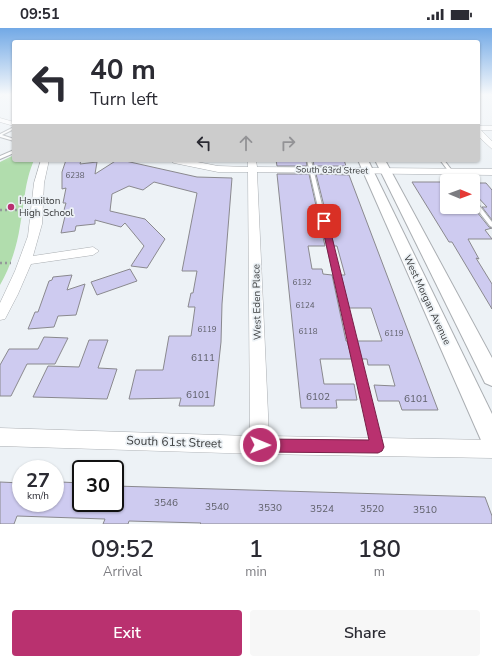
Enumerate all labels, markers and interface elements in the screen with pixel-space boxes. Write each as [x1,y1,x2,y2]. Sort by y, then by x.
text: 09:51 [20,4,60,24]
text: 40 m [90,51,156,89]
icon: left [24,56,76,108]
text: Turn left [90,87,158,111]
icon: left [193,132,215,154]
icon: ahead [235,132,257,154]
icon: right [277,132,299,154]
street label: South 63rd Street [296,163,369,177]
house number: 6238 [65,170,85,181]
north arrow [440,174,480,214]
map controls [440,174,480,214]
place label: Hamilton High School [19,194,74,220]
marker: Hamilton High School [6,202,16,212]
pin [307,204,341,238]
icon: arrive [313,210,335,232]
street label: West Morgan Avenue [400,253,454,347]
street label: West Eden Place [249,264,265,340]
house number: 6132 [292,277,312,288]
house number: 6124 [295,300,315,311]
house number: 6119 [197,324,217,335]
house number: 6118 [298,326,318,337]
house number: 6119 [384,328,404,339]
house number: 6111 [191,351,215,365]
house number: 6101 [186,388,210,402]
house number: 6102 [306,390,330,404]
house number: 6101 [404,392,428,406]
position arrow [239,424,281,466]
street label: South 61st Street [126,432,223,452]
speed limit sign: 30 [72,460,124,512]
text: 27 [26,467,50,494]
text: km/h [27,489,49,503]
house number: 3546 [154,496,178,510]
house number: 3540 [205,500,229,514]
house number: 3530 [258,501,282,515]
house number: 3524 [310,502,334,516]
house number: 3520 [360,502,384,516]
house number: 3510 [413,503,437,517]
text: 09:52 [91,533,154,565]
text: 1 [249,533,263,565]
text: 180 [358,533,401,565]
text: Arrival [103,563,142,581]
text: min [245,563,267,581]
text: m [374,563,385,581]
button: Exit [12,610,242,656]
button: Share [250,610,480,656]

